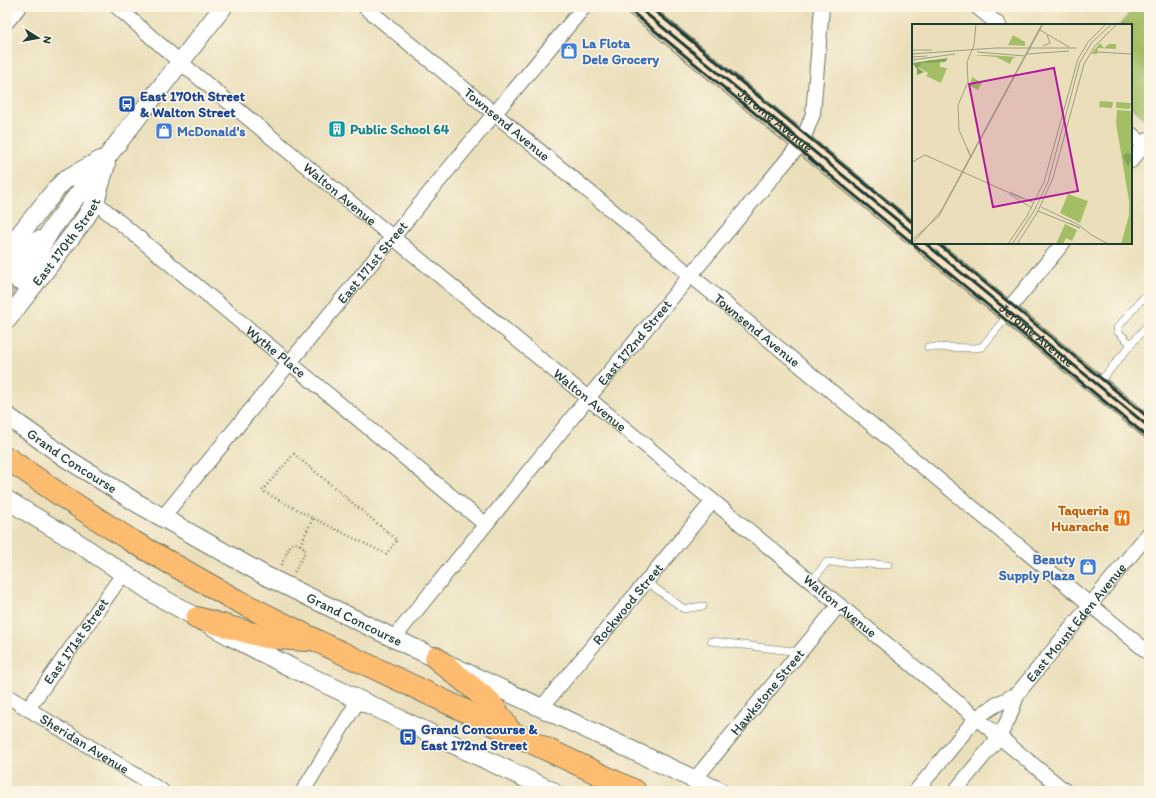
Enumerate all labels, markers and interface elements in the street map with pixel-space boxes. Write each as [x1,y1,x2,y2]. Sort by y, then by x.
north arrow [18,18,58,58]
inset map [912,24,1132,244]
text: N [40,35,54,45]
place label: La Flota Dele Grocery [582,35,660,68]
shop icon: La Flota Dele Grocery [559,41,579,61]
street label: Townsend Avenue [460,84,554,165]
street label: Jerome Avenue [735,84,817,156]
place label: East 170th Street & Walton Street [140,88,246,121]
bus stop icon: East 170th Street & Walton Street [117,94,137,114]
building icon: Public School 64 [327,119,347,139]
shop icon: McDonald's [154,121,174,141]
place label: Public School 64 [350,121,450,138]
place label: McDonald's [177,123,246,140]
street label: Walton Avenue [300,159,380,229]
street label: East 170th Street [28,197,104,289]
street label: East 171st Street [333,218,411,307]
street label: Townsend Avenue [710,290,804,371]
street label: East 172nd Street [594,296,675,389]
street label: Jerome Avenue [996,299,1078,371]
street label: Wythe Place [243,322,310,381]
street label: Walton Avenue [550,365,631,435]
street label: Grand Concourse [24,425,121,497]
place label: Taqueria Huarache [1051,502,1109,535]
restaurant icon: Taqueria Huarache [1112,508,1132,528]
place label: Beauty Supply Plaza [999,551,1075,584]
shop icon: Beauty Supply Plaza [1078,557,1098,577]
street label: East Mount Eden Avenue [1022,559,1130,685]
street label: Rockwood Street [589,560,666,648]
street label: Walton Avenue [800,571,881,641]
street label: Grand Concourse [304,588,405,650]
street label: East 171st Street [40,595,112,688]
street label: Hawkstone Street [726,645,808,739]
street label: Sheridan Avenue [37,710,132,777]
place label: Grand Concourse & East 172nd Street [421,721,539,754]
bus stop icon: Grand Concourse & East 172nd Street [398,727,418,747]

